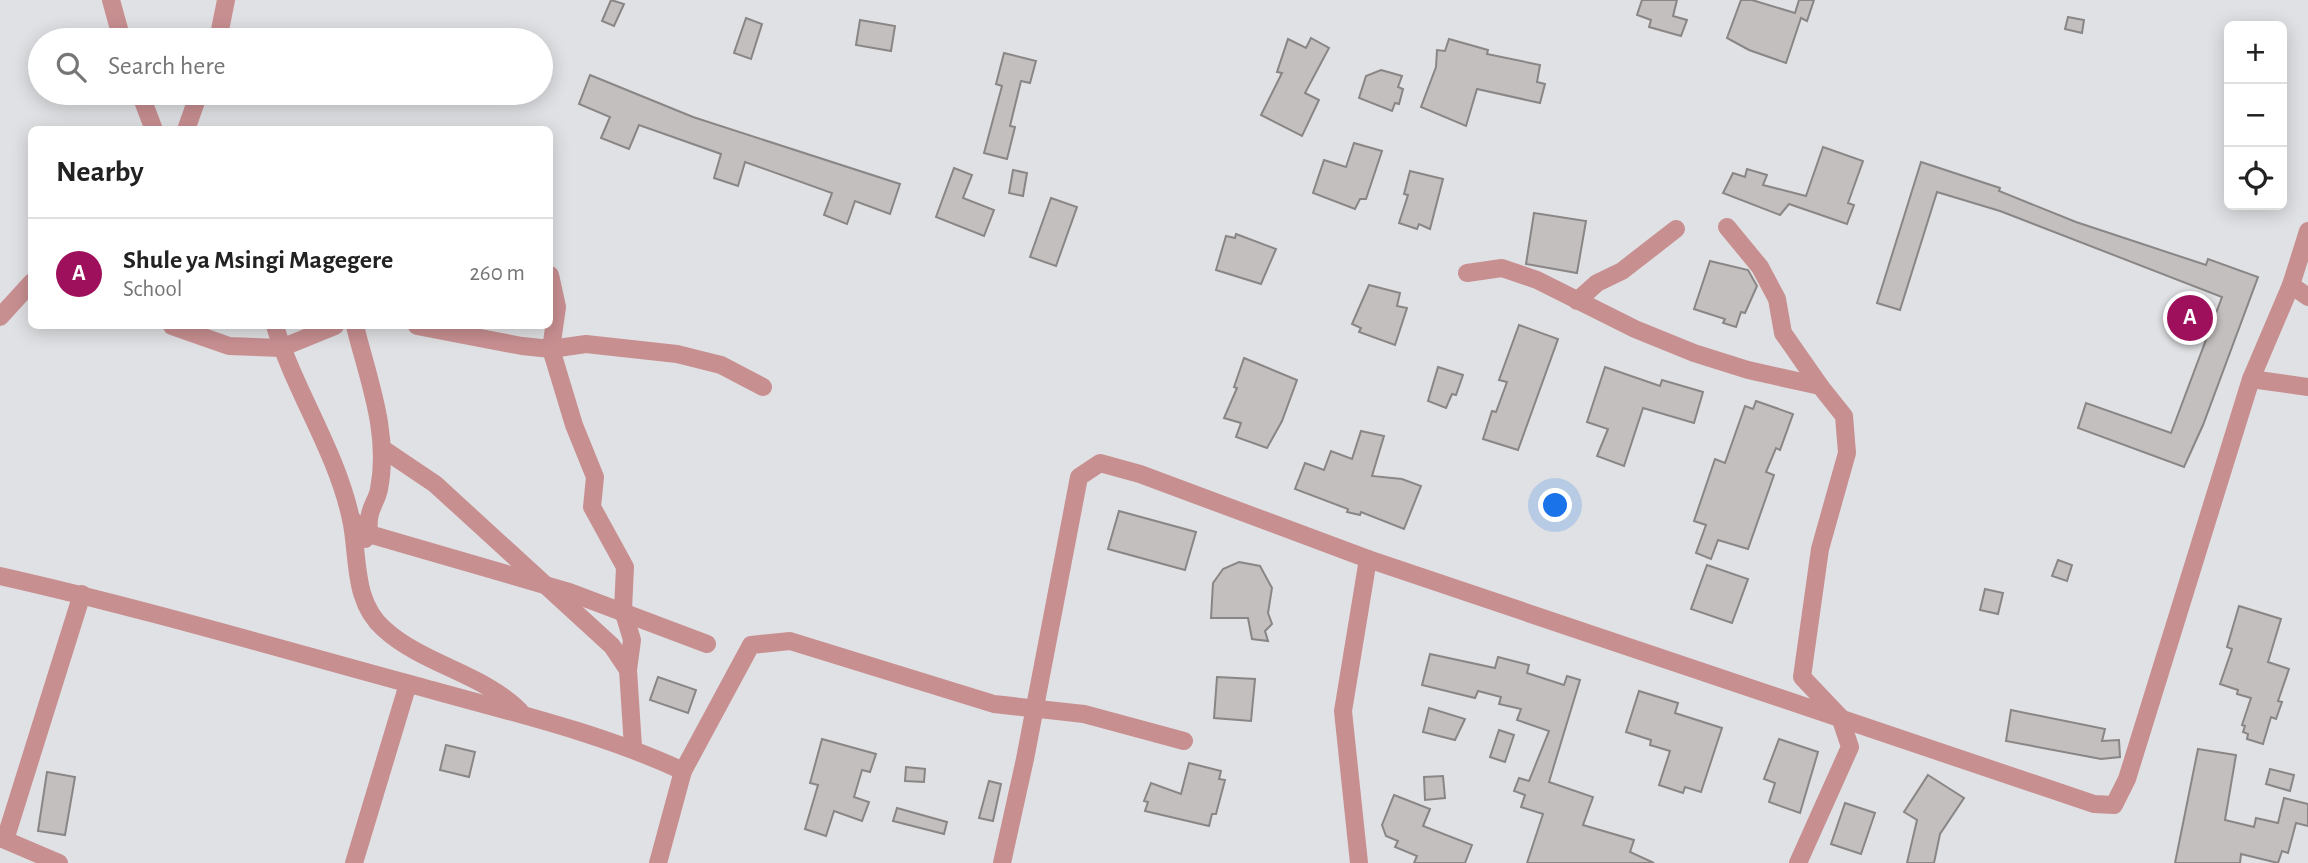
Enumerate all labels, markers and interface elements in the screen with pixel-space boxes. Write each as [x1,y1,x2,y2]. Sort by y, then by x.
map controls [2224,21,2287,210]
button: + [2224,21,2287,84]
search box [28,28,553,105]
icon: search [52,48,90,86]
text: Search here [108,53,226,79]
button: − [2224,84,2287,147]
button: locate [2224,147,2287,210]
text: Nearby [56,157,144,187]
text: Shule ya Msingi Magegere [123,247,393,273]
text: A [72,262,86,285]
text: 260 m [469,262,525,285]
text: School [123,278,182,301]
pin: A [2167,292,2213,344]
your location [1538,488,1572,522]

